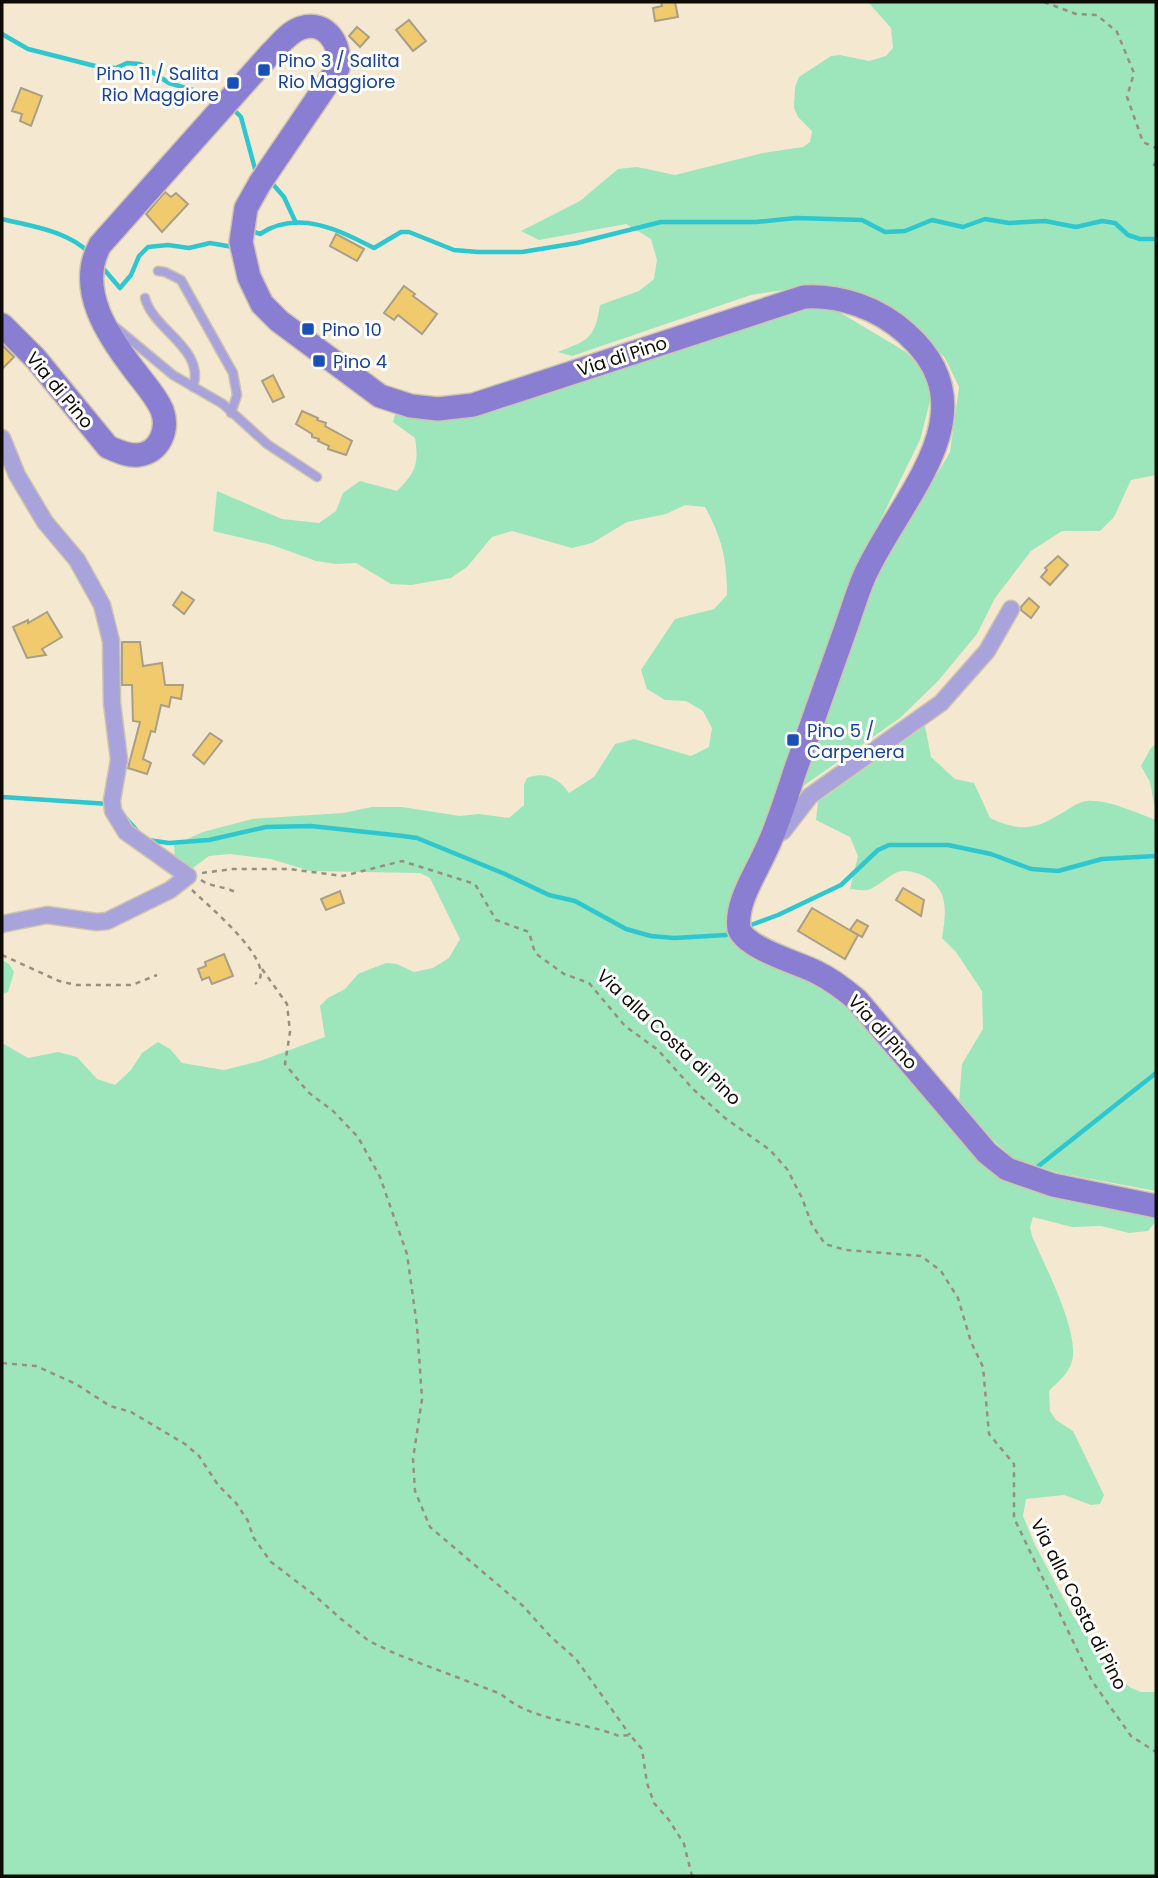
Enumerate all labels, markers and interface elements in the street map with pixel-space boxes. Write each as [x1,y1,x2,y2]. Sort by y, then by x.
place label: Pino 3 / Salita Rio Maggiore [278,48,400,94]
place label: Pino 11 / Salita Rio Maggiore [96,61,219,107]
marker: Pino 3 / Salita Rio Maggiore [256,62,272,78]
marker: Pino 11 / Salita Rio Maggiore [225,75,241,91]
place label: Pino 10 [322,317,382,342]
marker: Pino 10 [300,321,316,337]
street label: Via di Pino [574,330,670,382]
street label: Via di Pino [21,346,99,434]
place label: Pino 4 [333,349,387,374]
marker: Pino 4 [311,353,327,369]
place label: Pino 5 / Carpenera [807,718,905,764]
marker: Pino 5 / Carpenera [785,732,801,748]
street label: Via alla Costa di Pino [591,963,747,1111]
street label: Via di Pino [843,989,923,1075]
street label: Via alla Costa di Pino [1025,1514,1133,1694]

